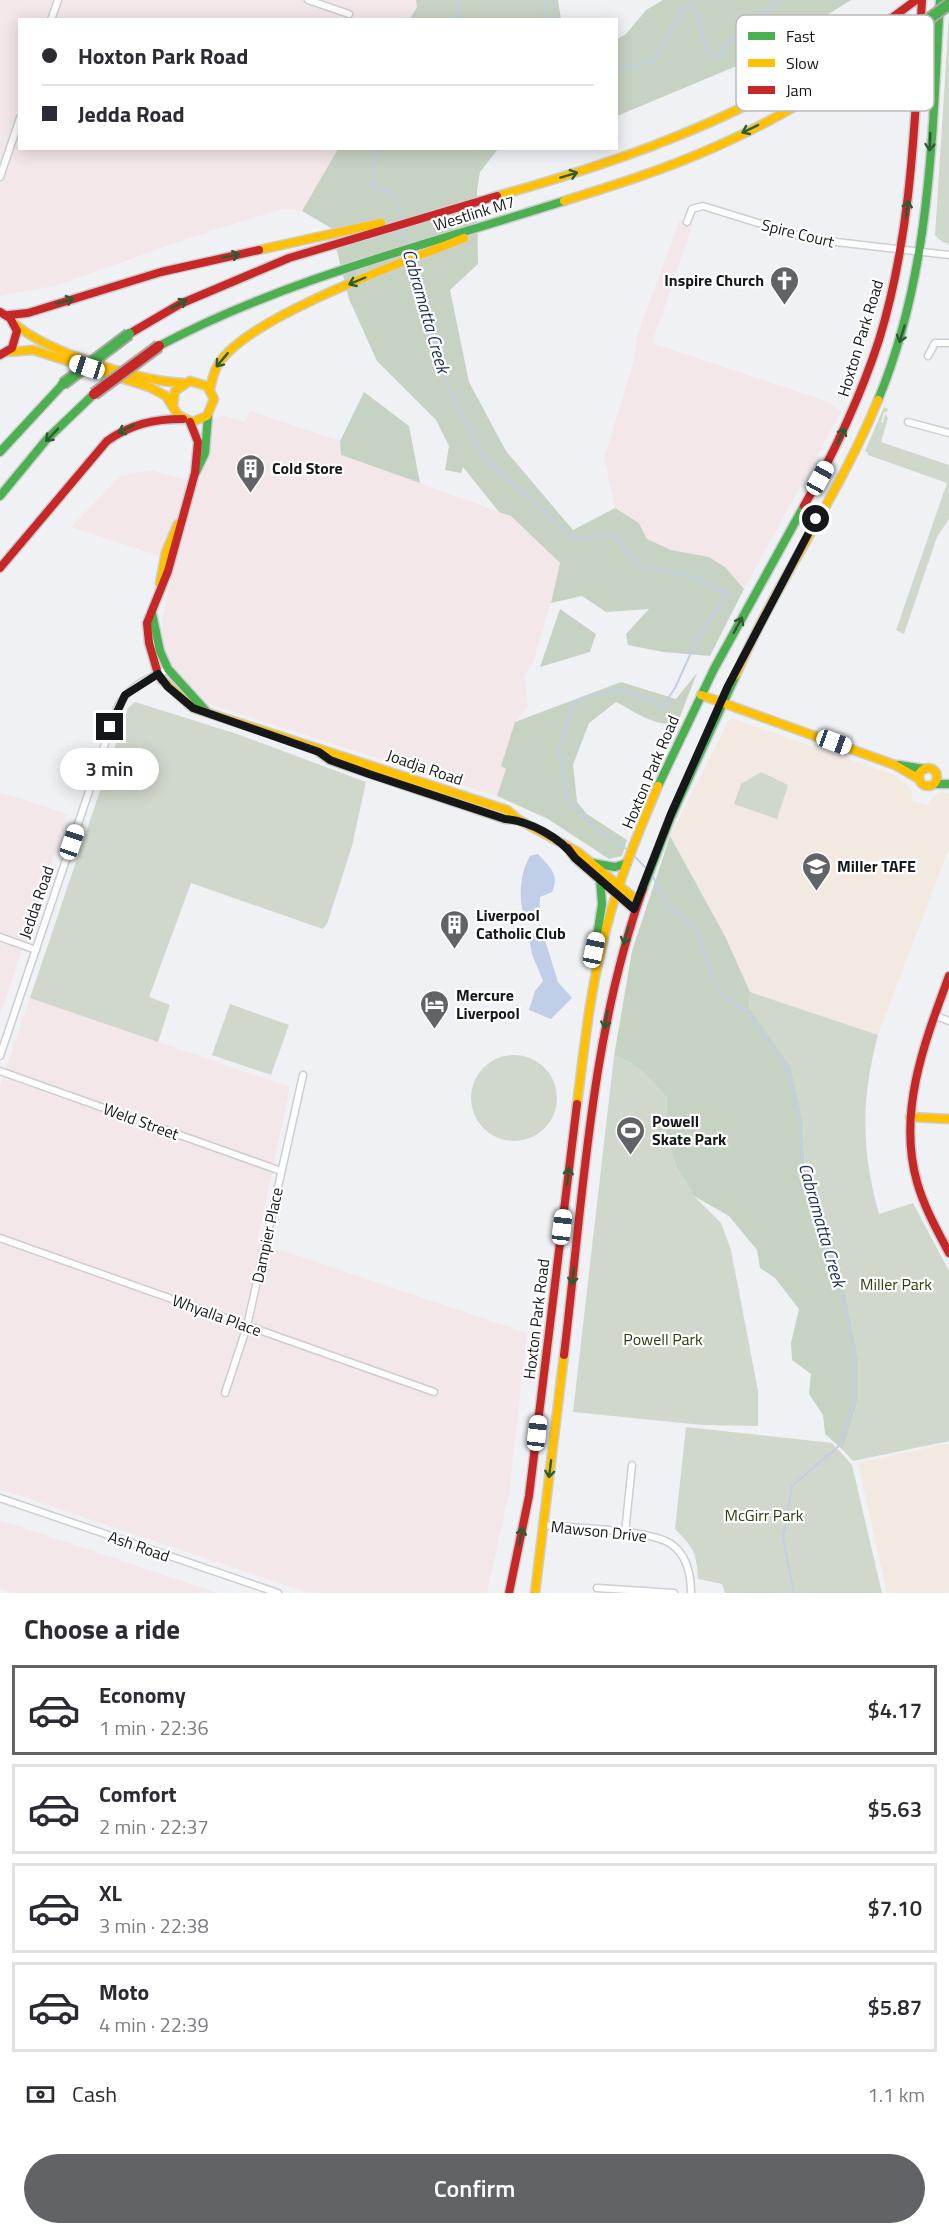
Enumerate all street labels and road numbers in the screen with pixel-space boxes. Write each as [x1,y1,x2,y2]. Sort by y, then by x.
street label: Westlink M7 [430,189,518,237]
street label: Spire Court [759,212,837,254]
street label: Hoxton Park Road [831,277,889,399]
street label: Hoxton Park Road [615,712,685,832]
street label: Joadja Road [384,743,466,791]
street label: Jedda Road [12,862,60,942]
street label: Weld Street [100,1096,183,1146]
street label: Dampier Place [245,1185,289,1285]
street label: Hoxton Park Road [517,1257,555,1381]
street label: Whyalla Place [169,1288,265,1342]
street label: Mawson Drive [550,1514,648,1548]
street label: Ash Road [105,1524,173,1568]

